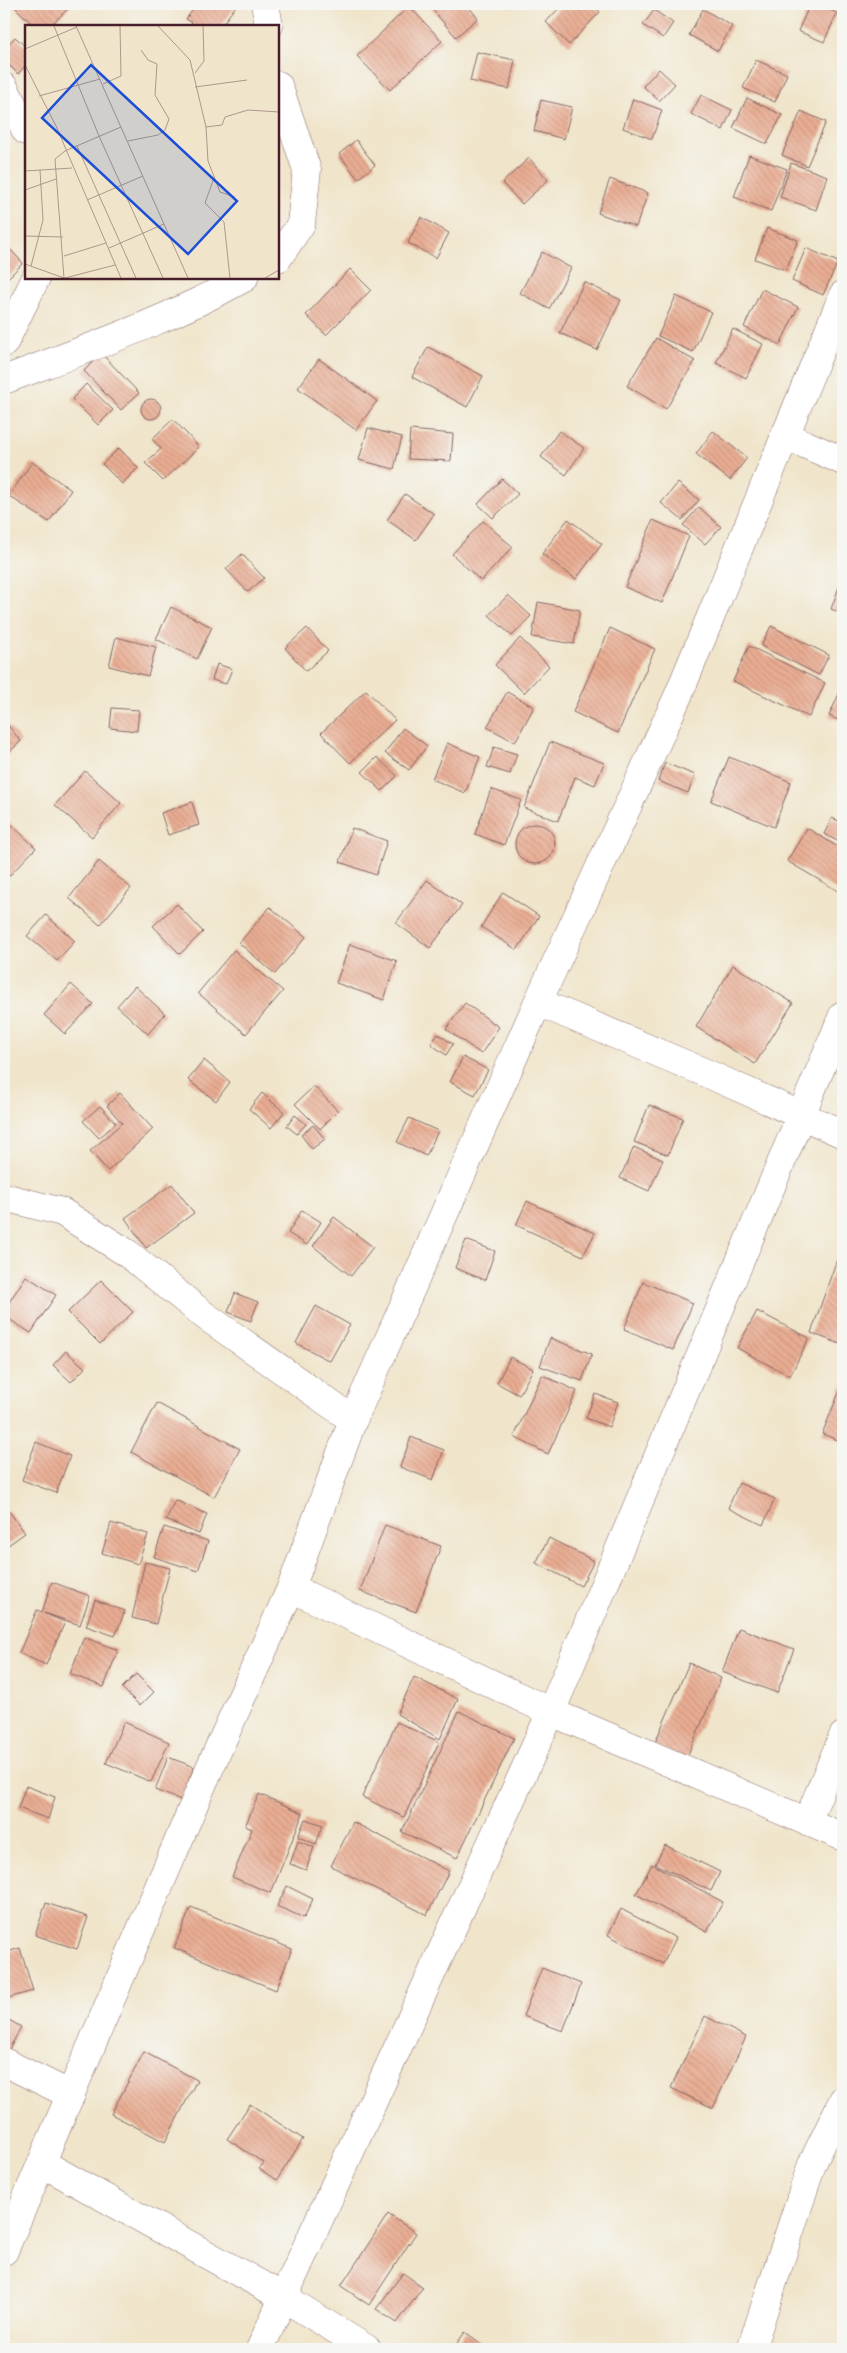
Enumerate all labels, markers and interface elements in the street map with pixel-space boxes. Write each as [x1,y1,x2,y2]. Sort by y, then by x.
inset map [25,25,279,279]

